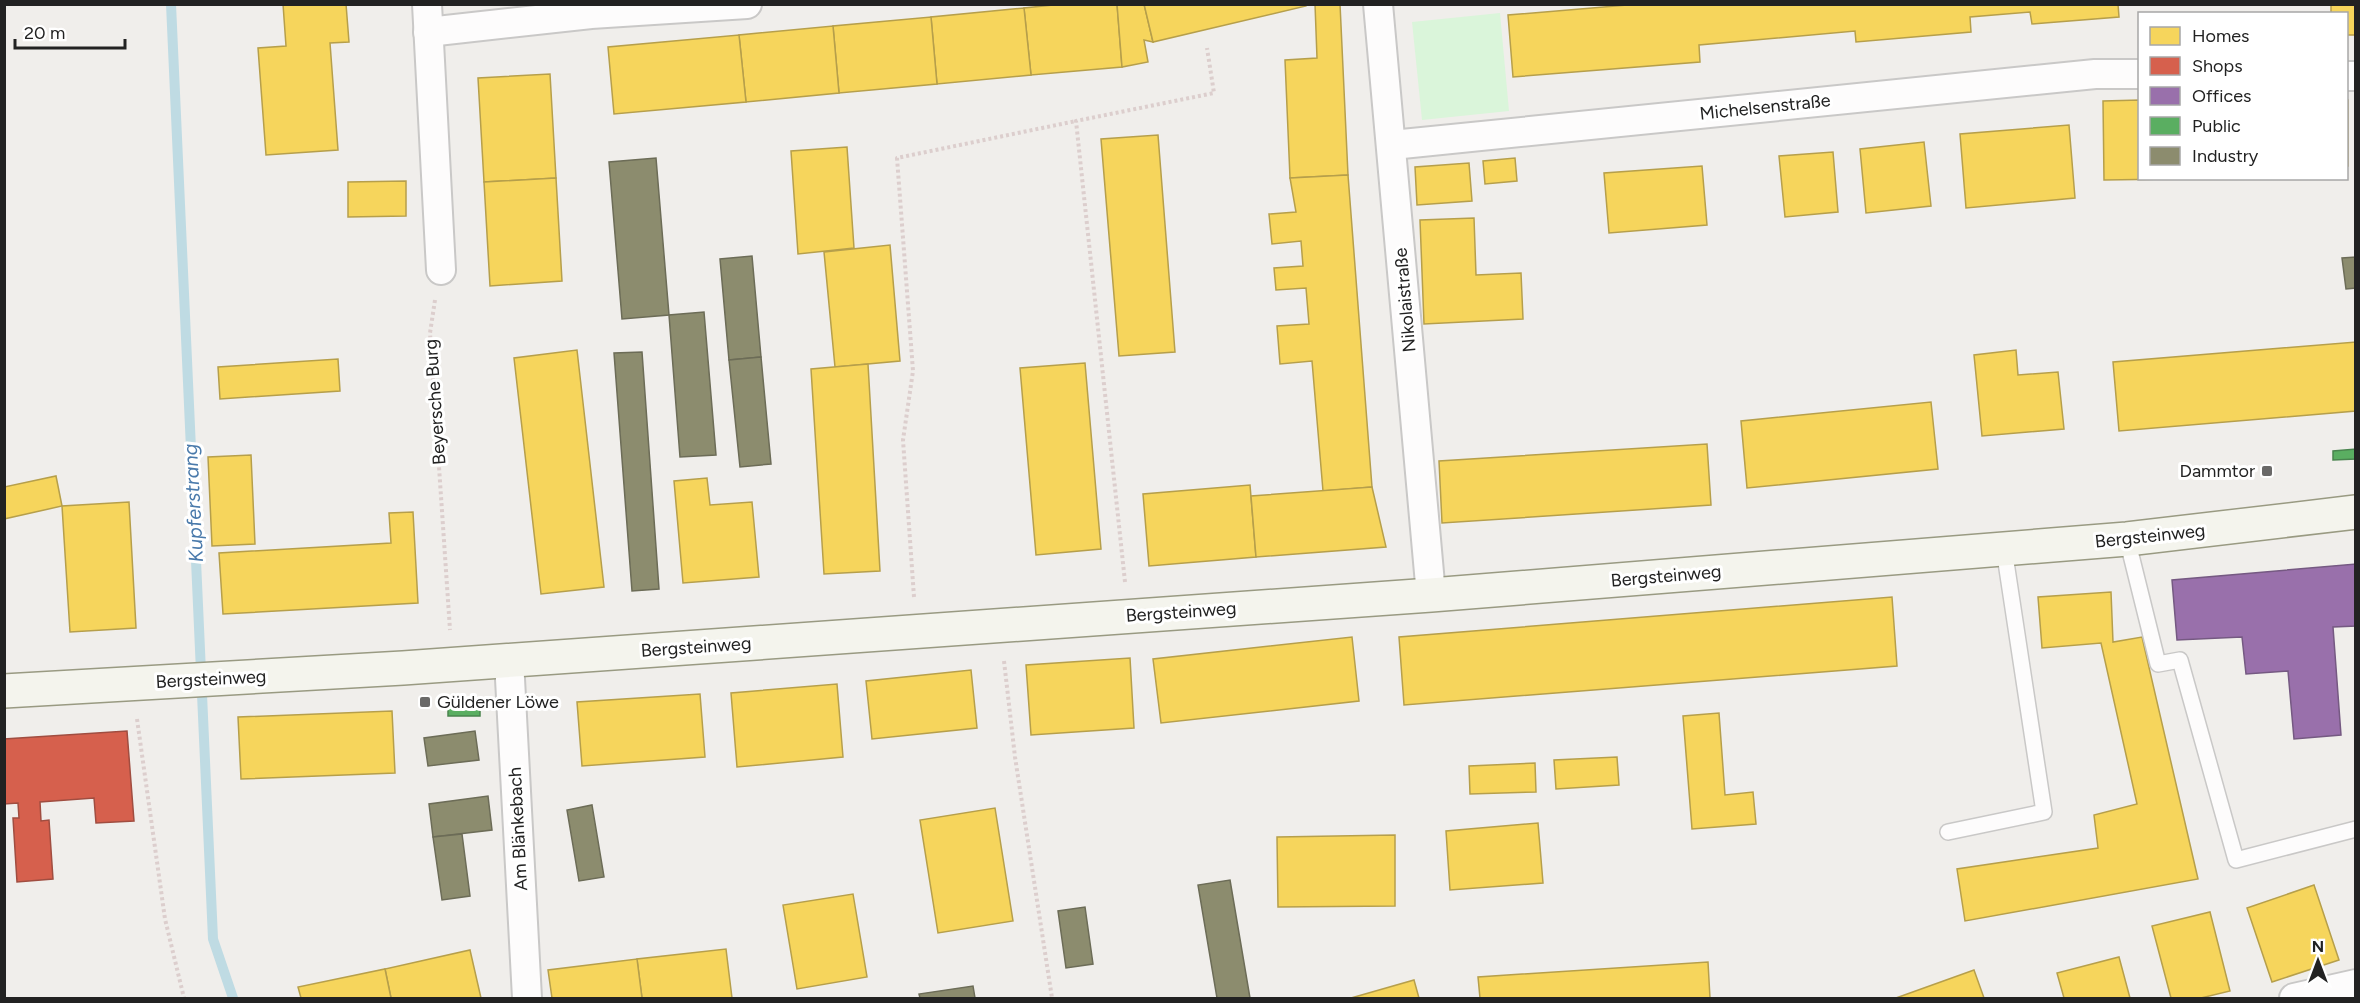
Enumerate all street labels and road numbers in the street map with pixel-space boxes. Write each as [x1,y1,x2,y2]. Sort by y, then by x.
street label: Michelsenstraße [1698,89,1832,125]
street label: Nikolaistraße [1389,247,1421,353]
street label: Beyersche Burg [420,338,450,466]
street label: Bergsteinweg [2094,519,2206,553]
street label: Bergsteinweg [1610,560,1722,592]
street label: Bergsteinweg [1125,597,1237,627]
street label: Bergsteinweg [640,632,752,662]
street label: Bergsteinweg [155,665,267,693]
street label: Am Blänkebach [504,767,532,891]

